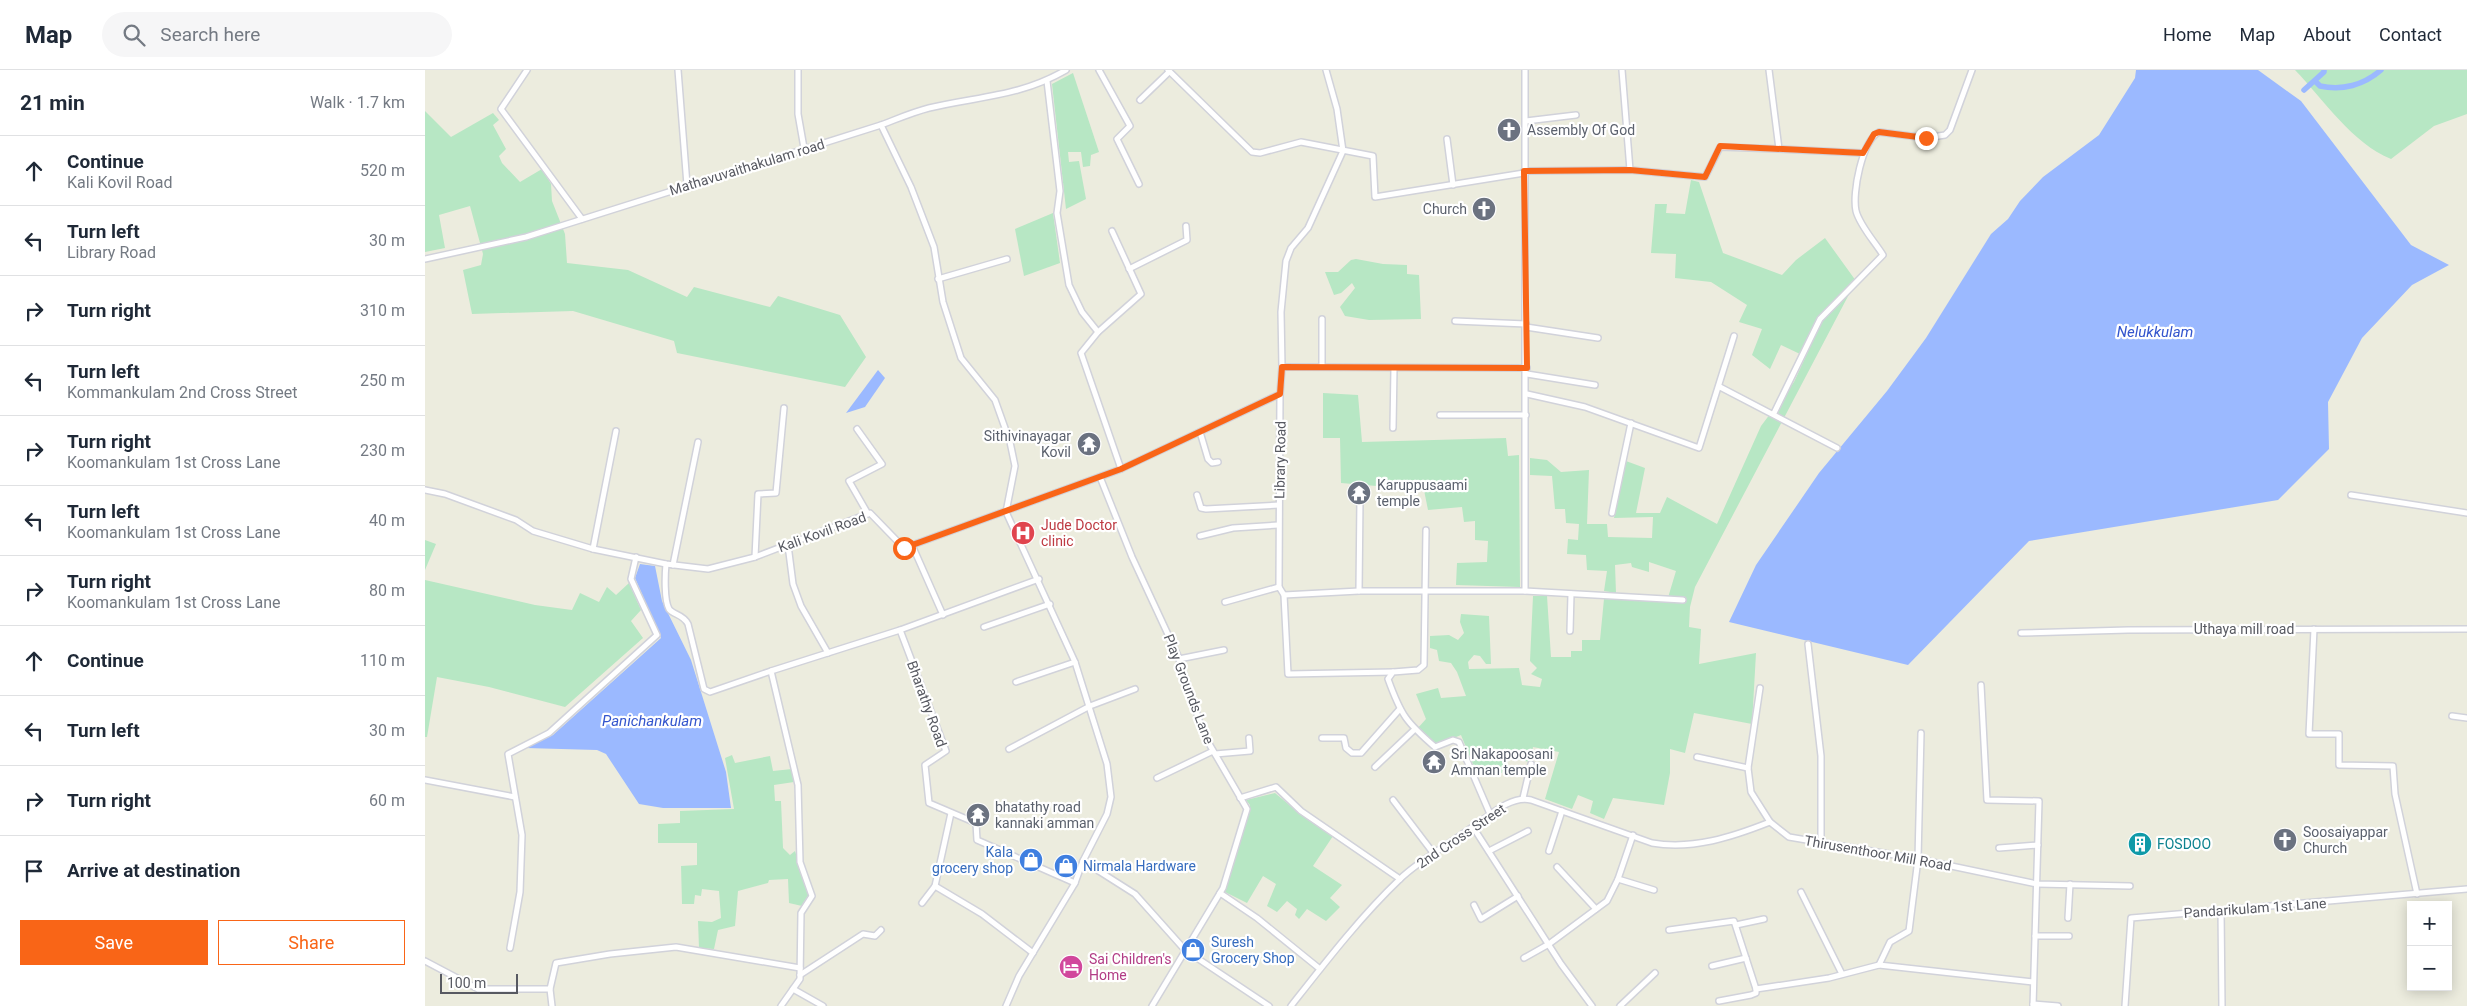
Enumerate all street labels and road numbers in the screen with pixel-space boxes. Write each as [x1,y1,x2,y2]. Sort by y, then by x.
street label: Mathavuvaithakulam road [667,136,827,198]
street label: Library Road [1271,421,1289,499]
street label: Kali Kovil Road [776,509,868,555]
street label: Uthaya mill road [2194,621,2294,637]
street label: Play Grounds Lane [1161,632,1217,746]
street label: Bharathy Road [904,659,950,749]
street label: 2nd Cross Street [1414,800,1509,872]
street label: Thirusenthoor Mill Road [1803,832,1953,874]
street label: Pandarikulam 1st Lane [2183,895,2327,921]

